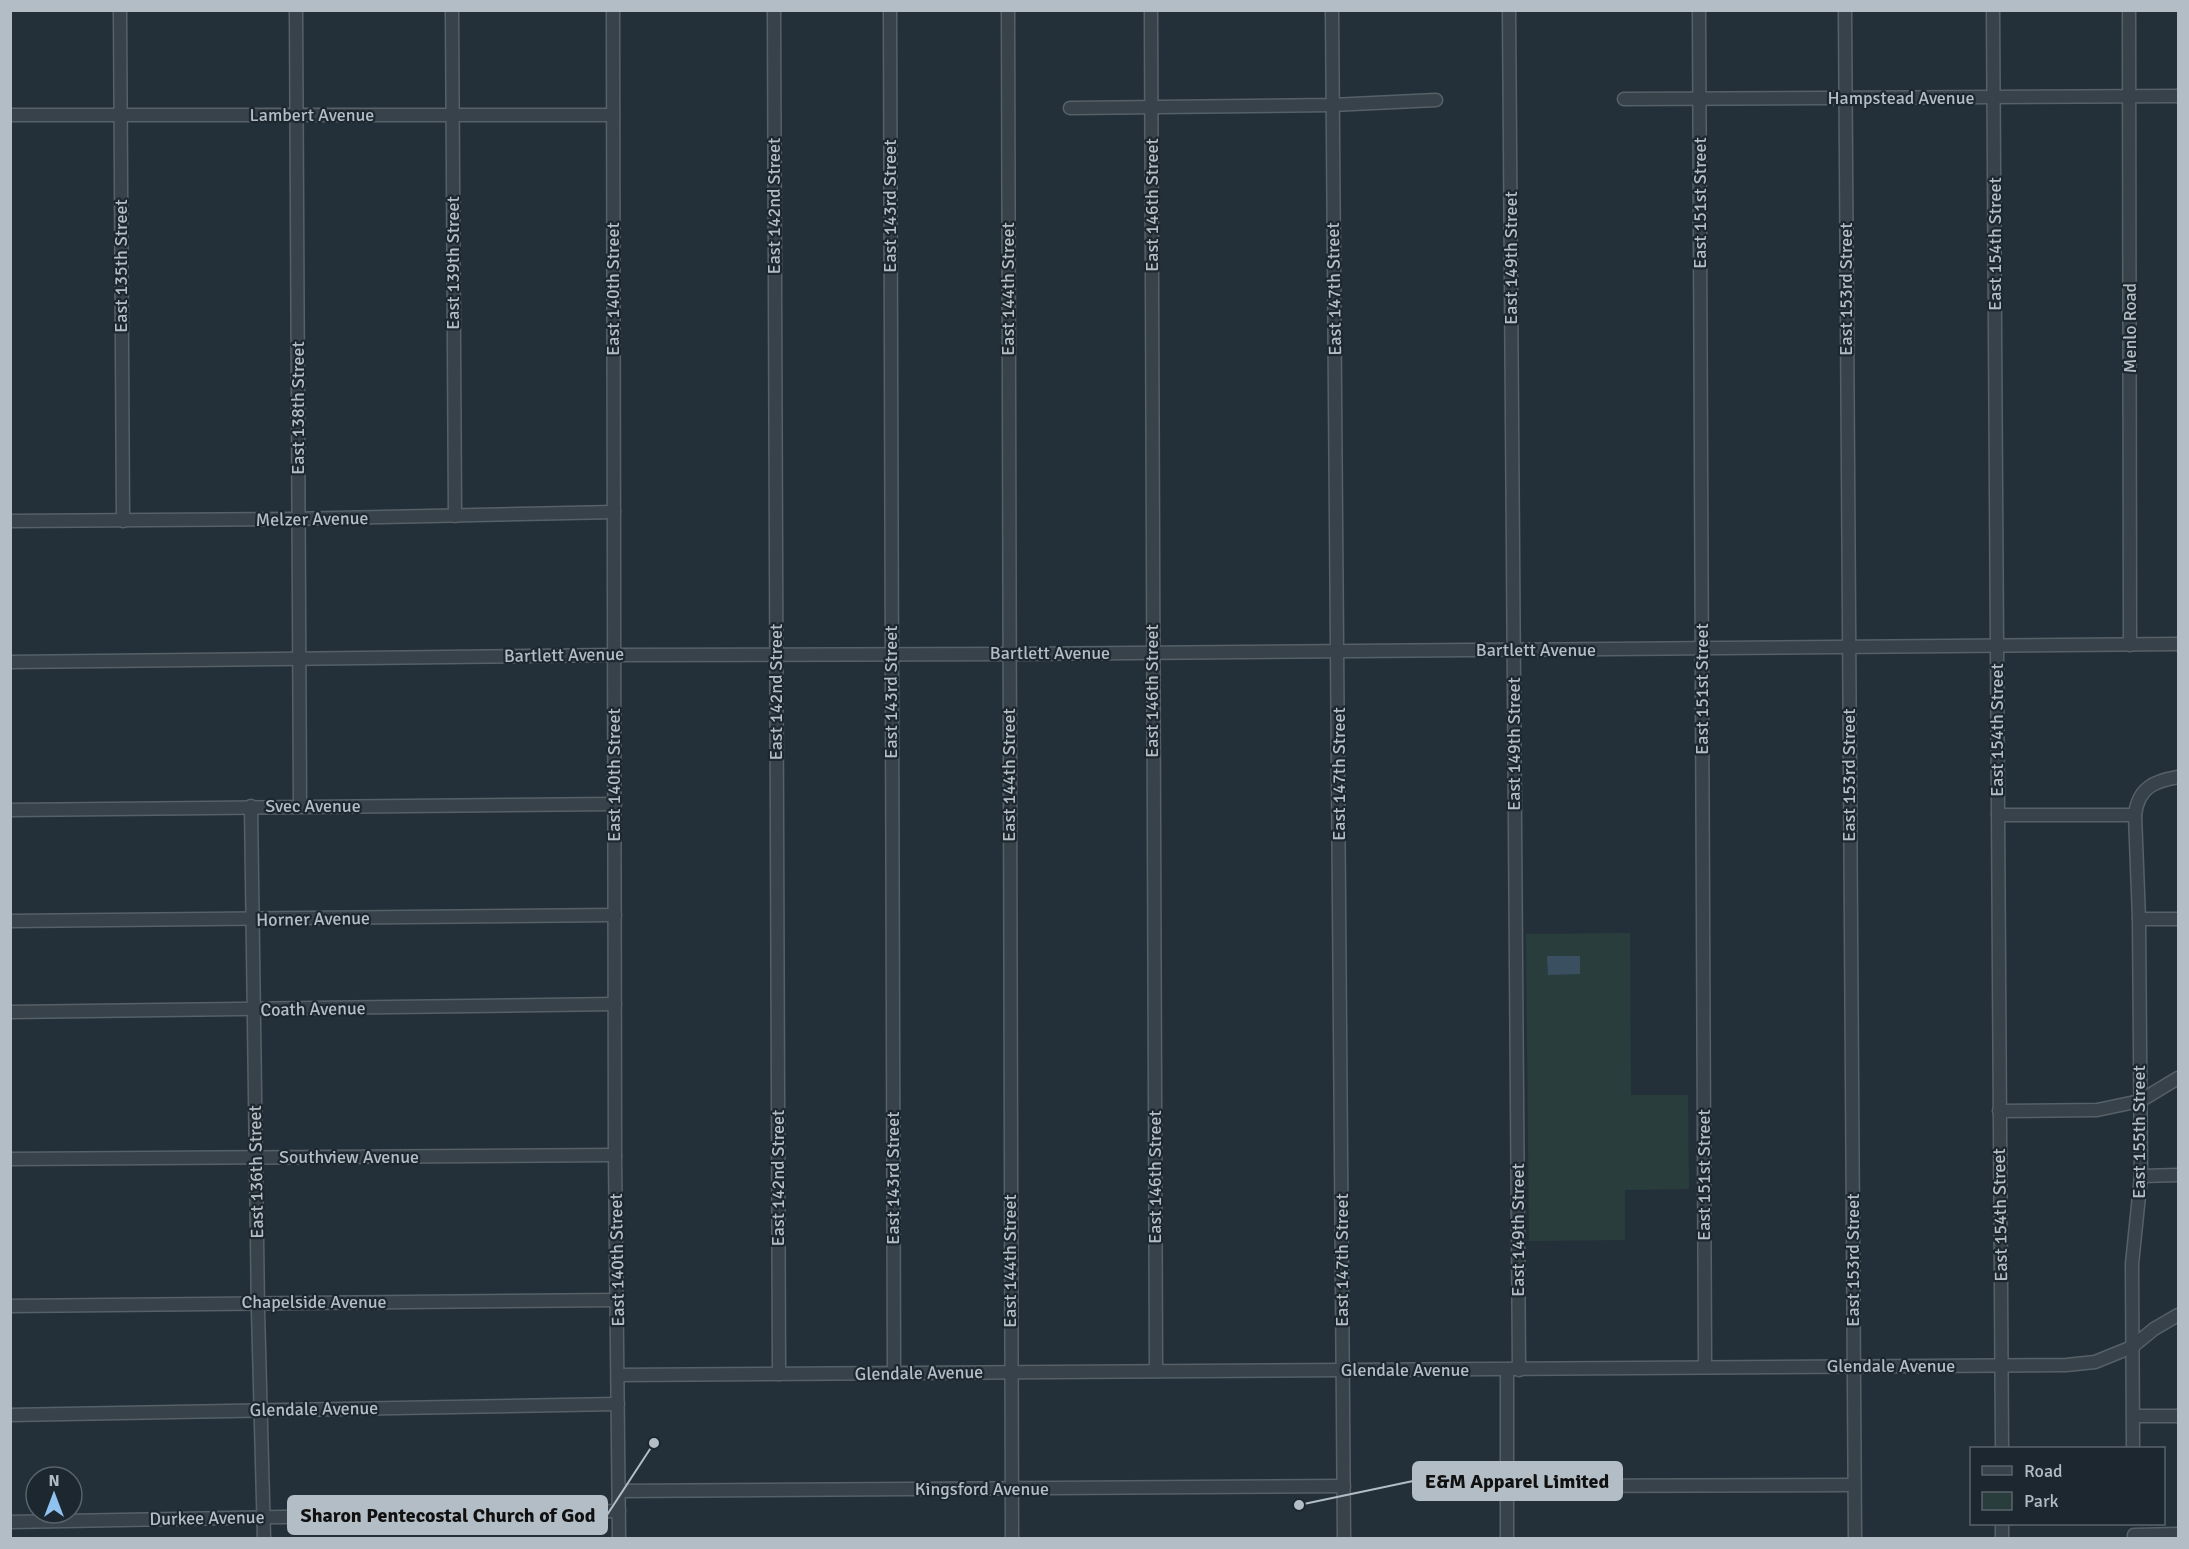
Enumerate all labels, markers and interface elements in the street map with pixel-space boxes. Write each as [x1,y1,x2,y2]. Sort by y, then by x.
street label: Hampstead Avenue [1827,87,1975,109]
street label: Lambert Avenue [250,104,374,126]
street label: East 151st Street [1689,137,1711,269]
street label: East 142nd Street [763,138,785,274]
street label: East 146th Street [1141,138,1163,272]
street label: East 143rd Street [879,139,901,273]
street label: East 154th Street [1984,177,2006,311]
street label: East 149th Street [1500,191,1522,325]
street label: East 139th Street [442,196,464,330]
street label: East 135th Street [110,199,132,333]
street label: East 140th Street [602,222,624,356]
street label: East 144th Street [997,222,1019,356]
street label: East 147th Street [1322,222,1346,356]
street label: East 153rd Street [1835,222,1857,356]
street label: Menlo Road [2119,283,2141,373]
street label: East 138th Street [287,341,309,475]
street label: Melzer Avenue [255,507,369,531]
street label: East 151st Street [1691,623,1713,755]
street label: East 142nd Street [765,624,787,760]
street label: East 146th Street [1141,624,1163,758]
street label: East 143rd Street [880,625,902,759]
street label: Bartlett Avenue [1476,639,1596,661]
street label: Bartlett Avenue [990,642,1110,664]
street label: Bartlett Avenue [504,643,624,667]
street label: East 154th Street [1986,663,2008,797]
street label: East 149th Street [1503,677,1525,811]
street label: East 147th Street [1328,707,1350,841]
street label: East 140th Street [603,708,625,842]
street label: East 144th Street [998,708,1020,842]
street label: East 153rd Street [1838,708,1860,842]
street label: Svec Avenue [265,795,361,817]
street label: Horner Avenue [256,907,370,931]
street label: Coath Avenue [260,997,366,1021]
street label: East 155th Street [2128,1065,2150,1199]
street label: East 136th Street [244,1105,268,1239]
street label: East 151st Street [1693,1109,1715,1241]
street label: East 142nd Street [767,1110,789,1246]
street label: East 146th Street [1144,1110,1166,1244]
street label: East 143rd Street [882,1111,904,1245]
street label: Southview Avenue [279,1146,419,1168]
street label: East 154th Street [1988,1148,2012,1282]
street label: East 149th Street [1507,1163,1529,1297]
street label: East 140th Street [605,1193,629,1327]
street label: East 147th Street [1331,1193,1353,1327]
street label: East 153rd Street [1842,1193,1864,1327]
street label: East 144th Street [999,1194,1021,1328]
street label: Chapelside Avenue [241,1291,387,1313]
street label: Glendale Avenue [1827,1355,1955,1377]
street label: Glendale Avenue [1341,1359,1469,1381]
street label: Glendale Avenue [855,1361,983,1385]
street label: Glendale Avenue [250,1397,378,1421]
legend [1970,1447,2165,1525]
text: Road [2024,1460,2063,1482]
callout: E&M Apparel Limited [1413,1462,1622,1500]
north arrow [24,1465,84,1525]
text: E&M Apparel Limited [1425,1469,1610,1494]
text: N [48,1471,60,1491]
street label: Kingsford Avenue [915,1478,1049,1500]
text: Park [2024,1490,2059,1512]
callout: Sharon Pentecostal Church of God [288,1496,607,1534]
text: Sharon Pentecostal Church of God [301,1503,596,1528]
street label: Durkee Avenue [149,1506,265,1530]

